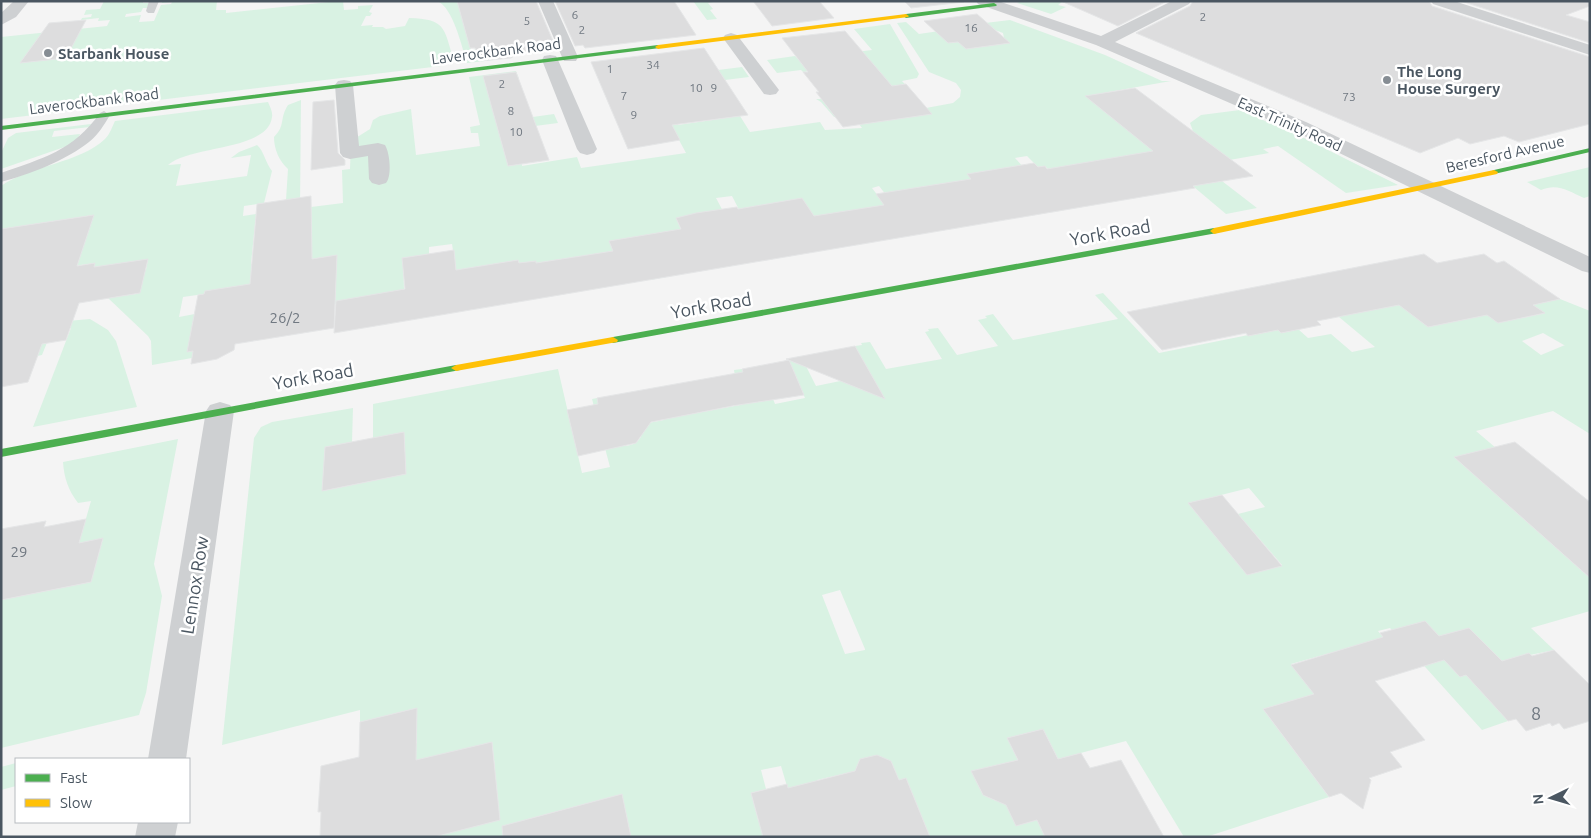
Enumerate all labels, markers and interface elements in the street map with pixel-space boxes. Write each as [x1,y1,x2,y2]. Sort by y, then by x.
house number: 6 [572,8,579,21]
house number: 2 [1200,10,1206,23]
house number: 5 [524,14,530,27]
house number: 16 [964,21,978,34]
house number: 2 [579,23,585,36]
street label: Laverockbank Road [430,35,562,67]
place label: Starbank House [58,45,169,62]
marker: Starbank House [42,47,54,59]
house number: 34 [646,58,660,71]
house number: 1 [607,62,613,75]
place label: The Long House Surgery [1397,63,1500,97]
marker: The Long House Surgery [1381,74,1393,86]
house number: 2 [499,77,505,90]
house number: 10 [689,81,703,94]
house number: 9 [711,81,717,94]
street label: Laverockbank Road [28,85,160,117]
house number: 7 [621,89,627,102]
house number: 73 [1342,90,1356,103]
street label: East Trinity Road [1235,93,1345,155]
house number: 8 [508,104,515,117]
house number: 9 [631,108,637,121]
house number: 10 [509,125,523,138]
street label: Beresford Avenue [1444,132,1566,176]
street label: York Road [1068,215,1152,249]
street label: York Road [669,288,753,322]
house number: 26/2 [270,309,300,326]
street label: York Road [271,359,355,393]
street label: Lennox Row [176,535,212,635]
house number: 29 [11,543,27,560]
house number: 8 [1531,703,1541,723]
legend [15,758,190,823]
text: Fast [60,769,88,786]
north arrow [1526,773,1576,823]
text: N [1530,793,1546,805]
text: Slow [60,794,93,811]

